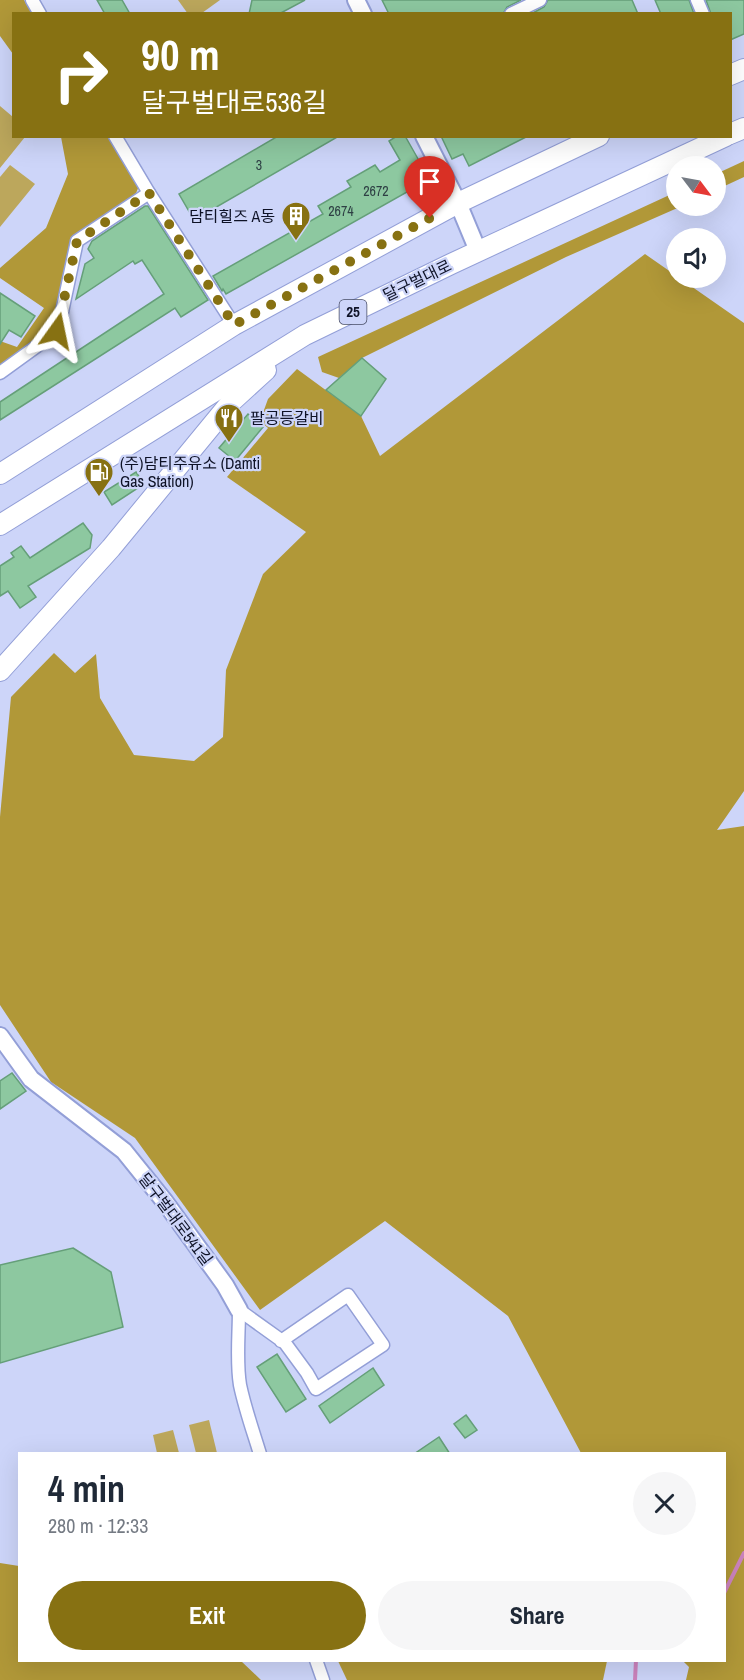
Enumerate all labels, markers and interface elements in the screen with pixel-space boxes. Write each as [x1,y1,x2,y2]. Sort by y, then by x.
text: 90 m [141,27,220,83]
icon: right [42,36,120,114]
text: 달구벌대로536길 [141,84,327,120]
house number: 3 [256,156,262,174]
pin [404,156,455,218]
north arrow [666,156,726,216]
map controls [666,156,726,288]
icon: arrive [413,165,446,198]
house number: 2672 [363,182,389,200]
building icon: 담티힐즈 A동 [280,200,312,242]
house number: 2674 [328,202,354,220]
place label: 담티힐즈 A동 [189,205,275,227]
button: sound [666,228,726,288]
street label: 달구벌대로 [379,254,455,306]
position arrow [25,299,89,363]
road number: 25 [340,300,366,324]
restaurant icon: 팔공등갈비 [213,402,245,444]
place label: 팔공등갈비 [250,407,324,429]
place label: (주)담티주유소 (Damti Gas Station) [120,452,260,492]
fuel station icon: (주)담티주유소 (Damti Gas Station) [83,456,115,498]
street label: 달구벌대로541길 [134,1168,218,1270]
text: 4 min [48,1465,125,1513]
button: close [633,1472,696,1535]
text: 280 m · 12:33 [48,1512,148,1539]
button: Exit [48,1581,366,1650]
button: Share [378,1581,696,1650]

